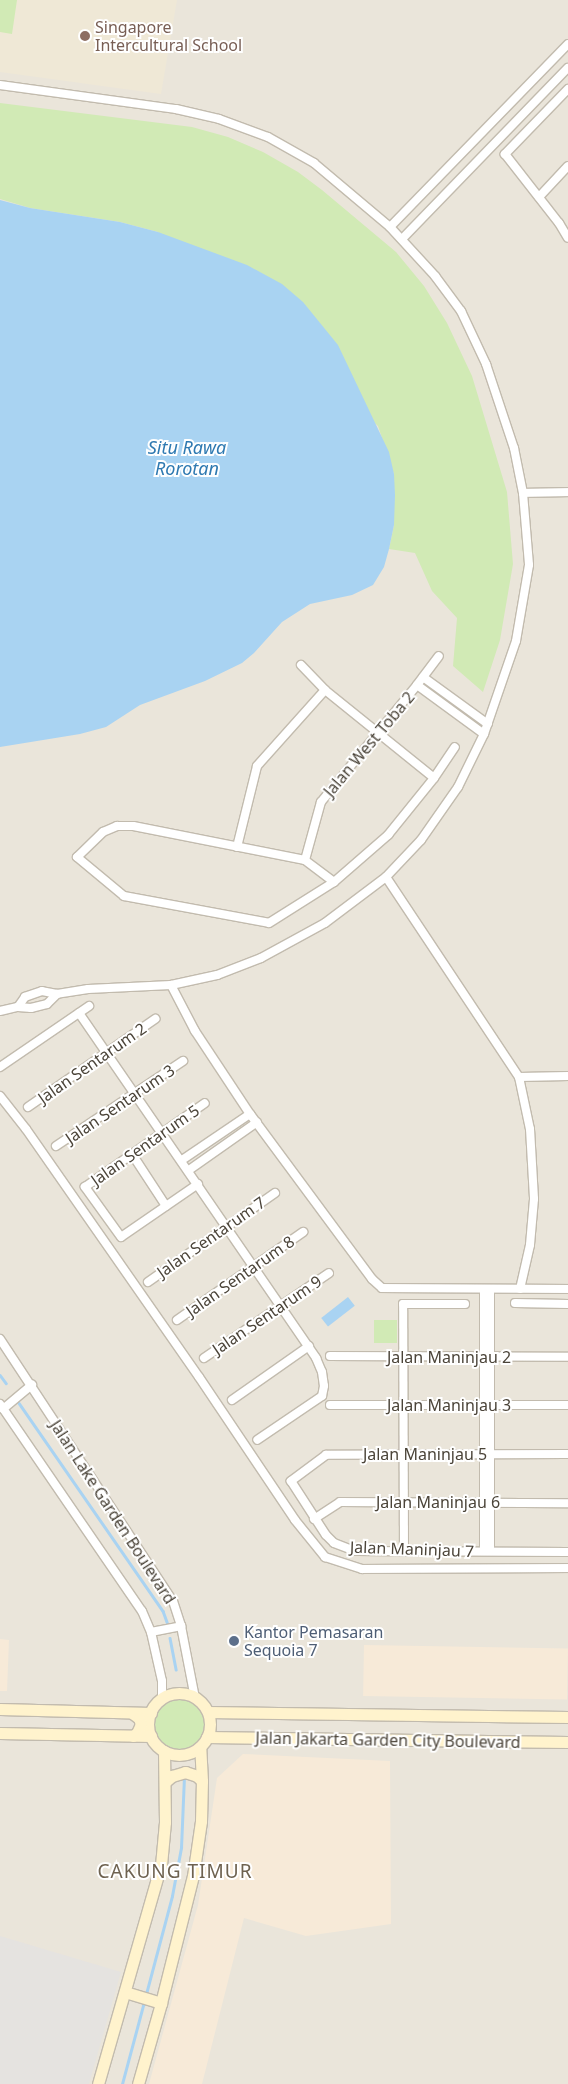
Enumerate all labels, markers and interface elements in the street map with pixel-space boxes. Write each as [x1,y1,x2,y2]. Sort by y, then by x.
place label: Singapore Intercultural School [95,17,242,55]
marker: Singapore Intercultural School [79,30,91,42]
water label: Situ Rawa Rorotan [148,437,226,479]
street label: Jalan West Toba 2 [319,688,419,800]
street label: Jalan Sentarum 2 [34,1019,150,1107]
street label: Jalan Sentarum 3 [62,1060,178,1148]
street label: Jalan Sentarum 5 [87,1101,203,1189]
street label: Jalan Sentarum 7 [153,1193,269,1281]
street label: Jalan Sentarum 8 [182,1232,298,1320]
street label: Jalan Sentarum 9 [209,1271,325,1359]
street label: Jalan Maninjau 2 [387,1347,511,1367]
street label: Jalan Maninjau 3 [387,1395,511,1415]
street label: Jalan Lake Garden Boulevard [46,1416,180,1608]
street label: Jalan Maninjau 5 [363,1444,487,1464]
street label: Jalan Maninjau 6 [376,1492,500,1512]
street label: Jalan Maninjau 7 [350,1537,474,1561]
place label: Kantor Pemasaran Sequoia 7 [244,1622,383,1660]
marker: Kantor Pemasaran Sequoia 7 [228,1635,240,1647]
street label: Jalan Jakarta Garden City Boulevard [255,1728,521,1752]
district label: CAKUNG TIMUR [96,1861,254,1883]

